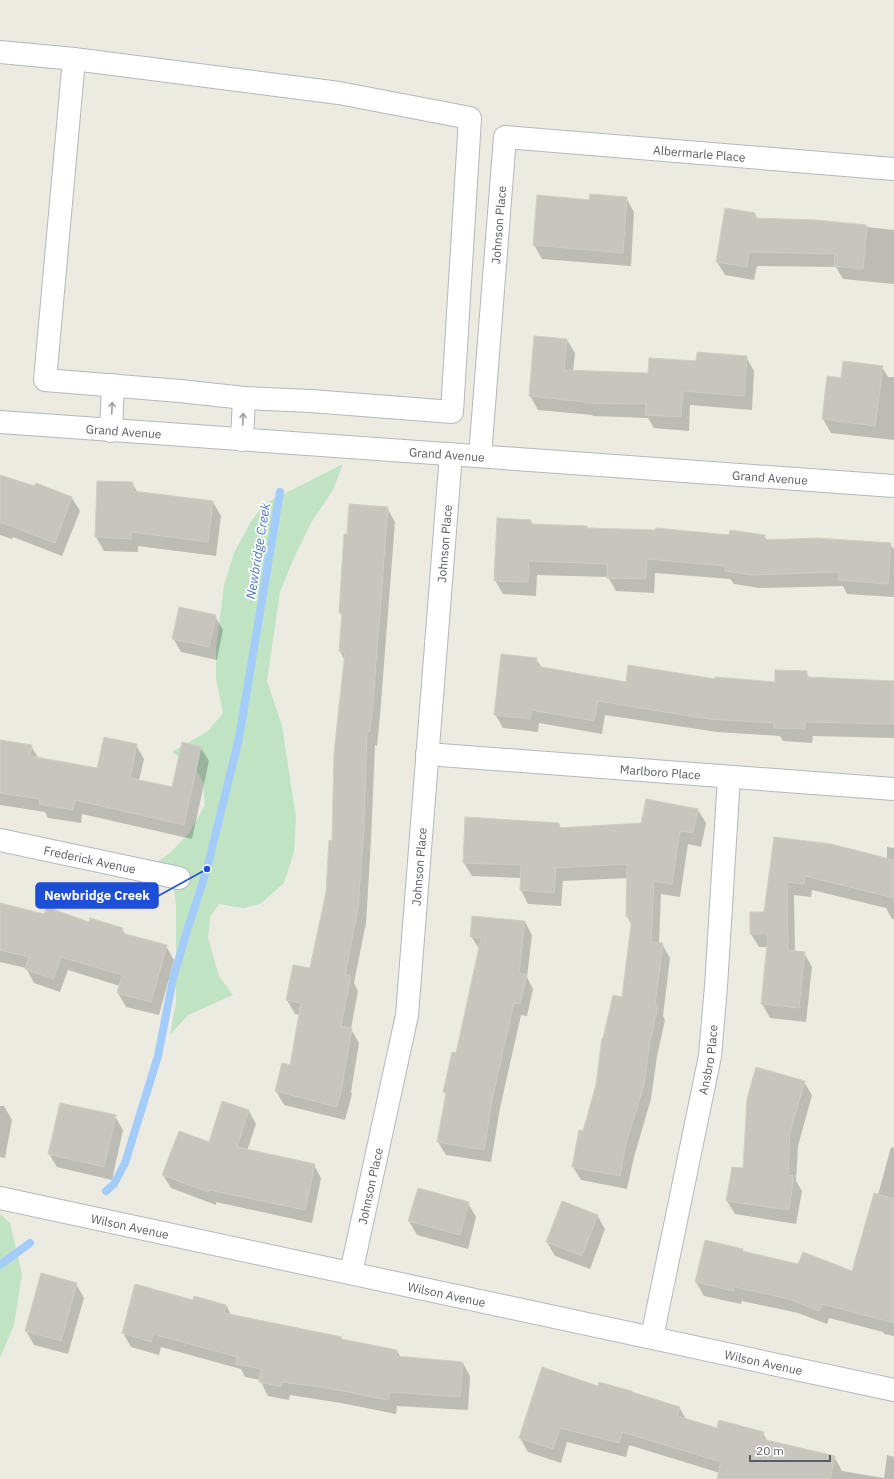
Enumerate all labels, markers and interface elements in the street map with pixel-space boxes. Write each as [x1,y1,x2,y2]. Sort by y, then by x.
street label: Albermarle Place [653,142,746,164]
street label: Johnson Place [488,185,509,264]
one-way arrow [108,402,116,415]
one-way arrow [239,413,247,426]
street label: Grand Avenue [85,421,162,441]
street label: Grand Avenue [408,444,486,464]
street label: Grand Avenue [732,467,809,487]
water label: Newbridge Creek [242,501,274,600]
street label: Johnson Place [433,503,455,583]
street label: Marlboro Place [619,761,702,782]
street label: Johnson Place [408,826,429,906]
street label: Frederick Avenue [43,842,138,876]
callout: Newbridge Creek [36,883,158,908]
text: Newbridge Creek [44,887,150,904]
street label: Ansbro Place [695,1024,720,1096]
street label: Johnson Place [354,1146,386,1226]
street label: Wilson Avenue [90,1210,171,1242]
street label: Wilson Avenue [406,1278,488,1310]
street label: Wilson Avenue [723,1346,804,1378]
scale bar [750,1437,830,1463]
text: 20 m [756,1443,784,1458]

